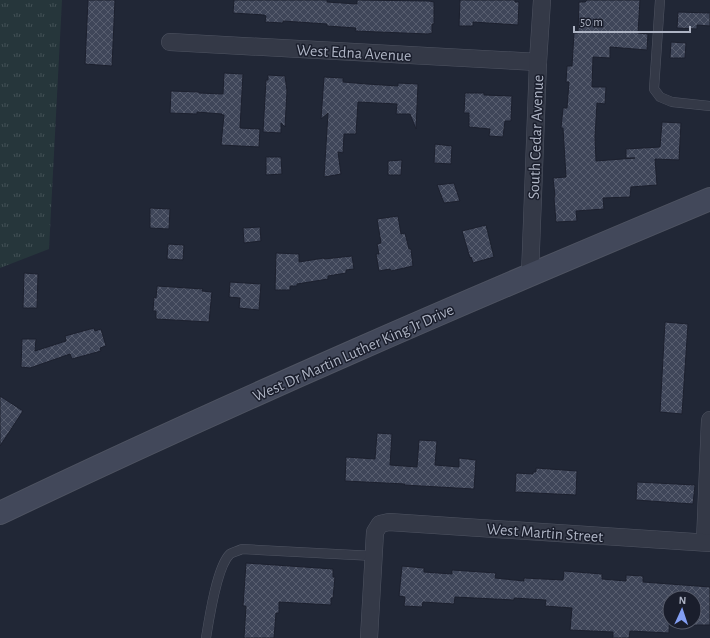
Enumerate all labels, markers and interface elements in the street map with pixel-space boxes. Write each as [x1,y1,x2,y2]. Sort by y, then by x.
scale bar [574,8,690,34]
text: 50 m [580,16,603,28]
street label: West Edna Avenue [296,42,412,64]
street label: South Cedar Avenue [526,74,546,200]
street label: West Dr Martin Luther King Jr Drive [251,301,456,405]
street label: West Martin Street [486,521,604,545]
north arrow [662,590,702,630]
text: N [678,595,687,606]

